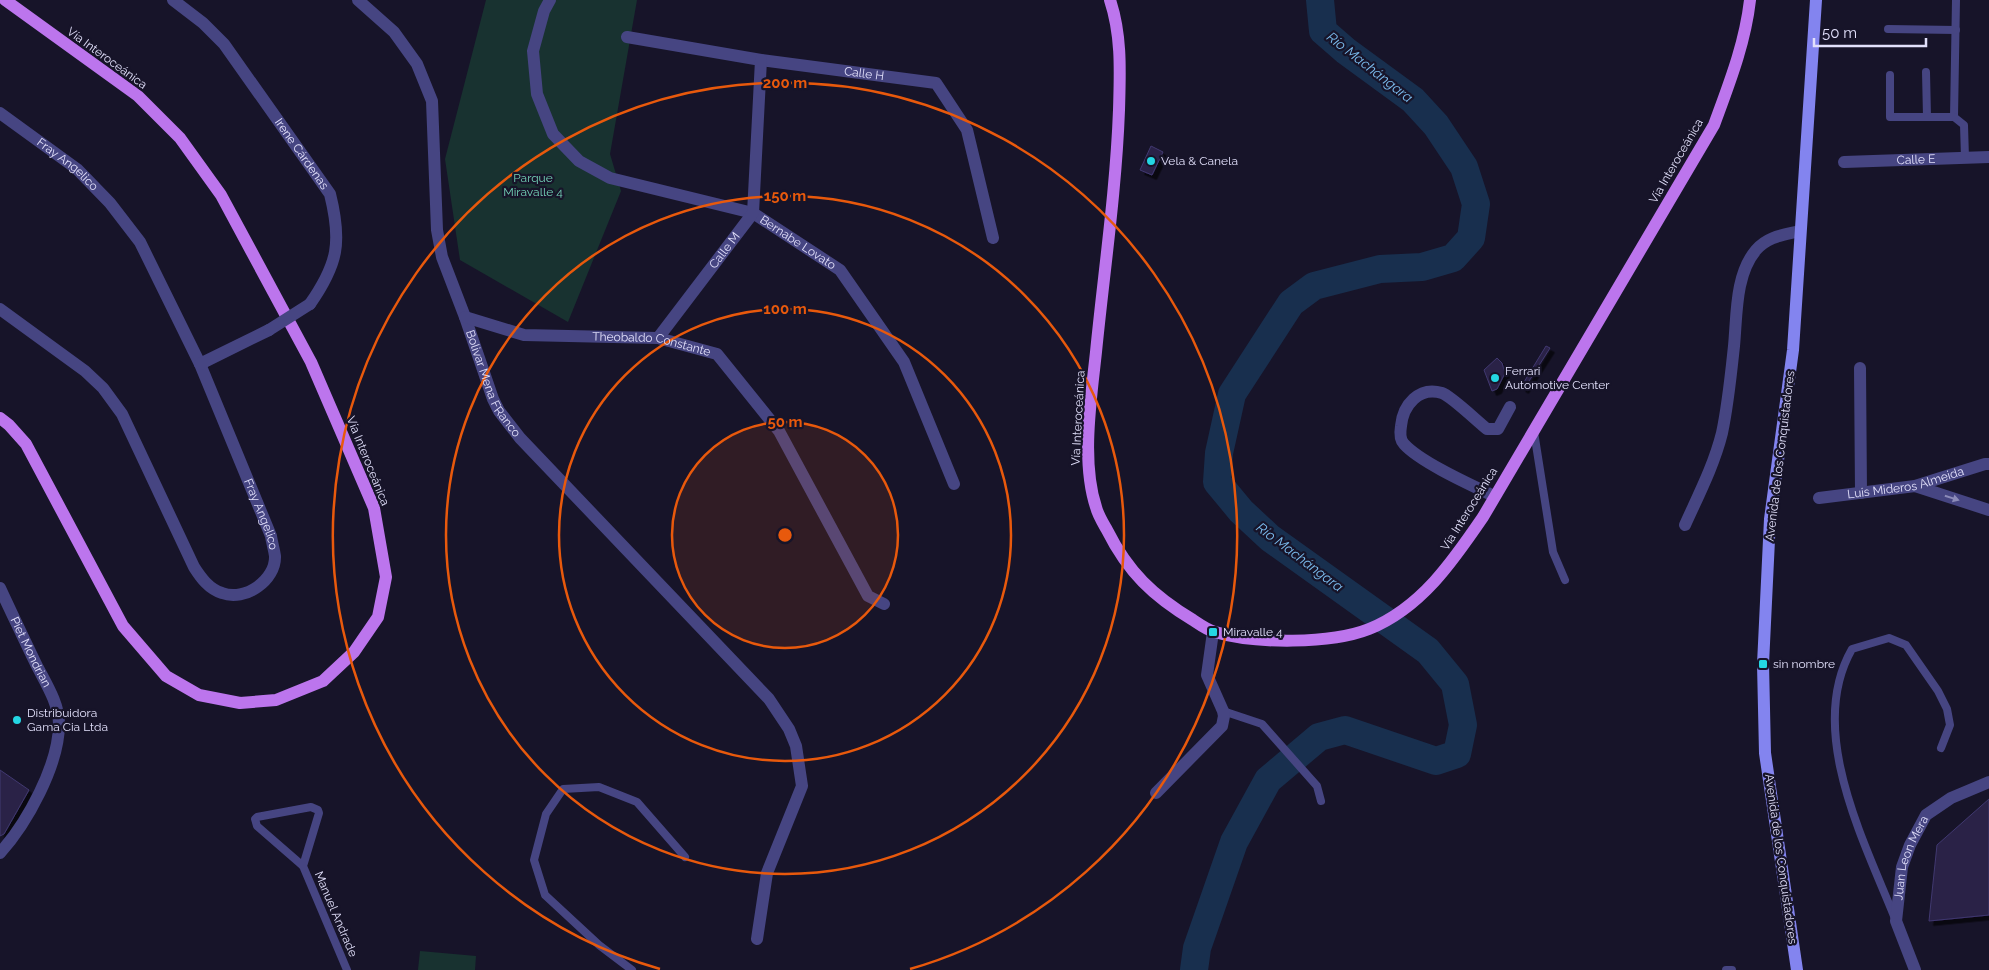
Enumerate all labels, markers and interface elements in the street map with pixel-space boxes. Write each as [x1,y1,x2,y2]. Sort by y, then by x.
scale bar [1814,15,1926,47]
street label: Vía Interoceánica [64,24,150,92]
text: 50 m [1822,24,1857,42]
water label: Río Machángara [1324,29,1416,105]
street label: Calle H [843,64,885,83]
text: 200 m [763,74,807,92]
street label: Irene Cárdenas [272,116,332,192]
street label: Vía Interoceánica [1646,116,1706,206]
street label: Fray Angelico [34,135,101,194]
street label: Calle E [1896,152,1936,167]
place label: Vela & Canela [1161,154,1238,168]
marker: Vela & Canela [1145,155,1157,167]
park label: Parque Miravalle 4 [503,171,563,199]
text: 150 m [764,187,806,205]
street label: Bernabe Lovato [757,212,838,272]
street label: Calle M [706,229,743,271]
text: 100 m [763,300,807,318]
street label: Bolivar Mena FRanco [463,328,524,440]
street label: Theobaldo Constante [592,330,712,359]
place label: Ferrari Automotive Center [1505,364,1610,392]
street label: Vía Interoceánica [1069,370,1087,466]
street label: Avenida de los Conquistadores [1763,370,1797,542]
marker: Ferrari Automotive Center [1489,372,1501,384]
text: 50 m [767,413,803,431]
street label: Vía Interoceánica [344,414,392,508]
street label: Luis Mideros Almeida [1846,464,1966,501]
street label: Vía Interoceánica [1438,465,1500,553]
street label: Fray Angelico [241,477,281,551]
one-way arrow [1945,494,1960,502]
water label: Río Machángara [1254,519,1346,595]
centre of rings [776,526,794,544]
street label: Piet Mondrian [8,615,54,690]
place label: Miravalle 4 [1223,625,1283,639]
marker: Miravalle 4 [1207,626,1219,638]
place label: sin nombre [1773,657,1835,671]
marker: sin nombre [1757,658,1769,670]
place label: Distribuidora Gama Cia Ltda [27,706,108,734]
marker: Distribuidora Gama Cia Ltda [11,714,23,726]
street label: Avenida de los Conquistadores [1762,773,1800,945]
street label: Juan Leon Mera [1891,813,1931,901]
street label: Manuel Andrade [312,869,360,959]

